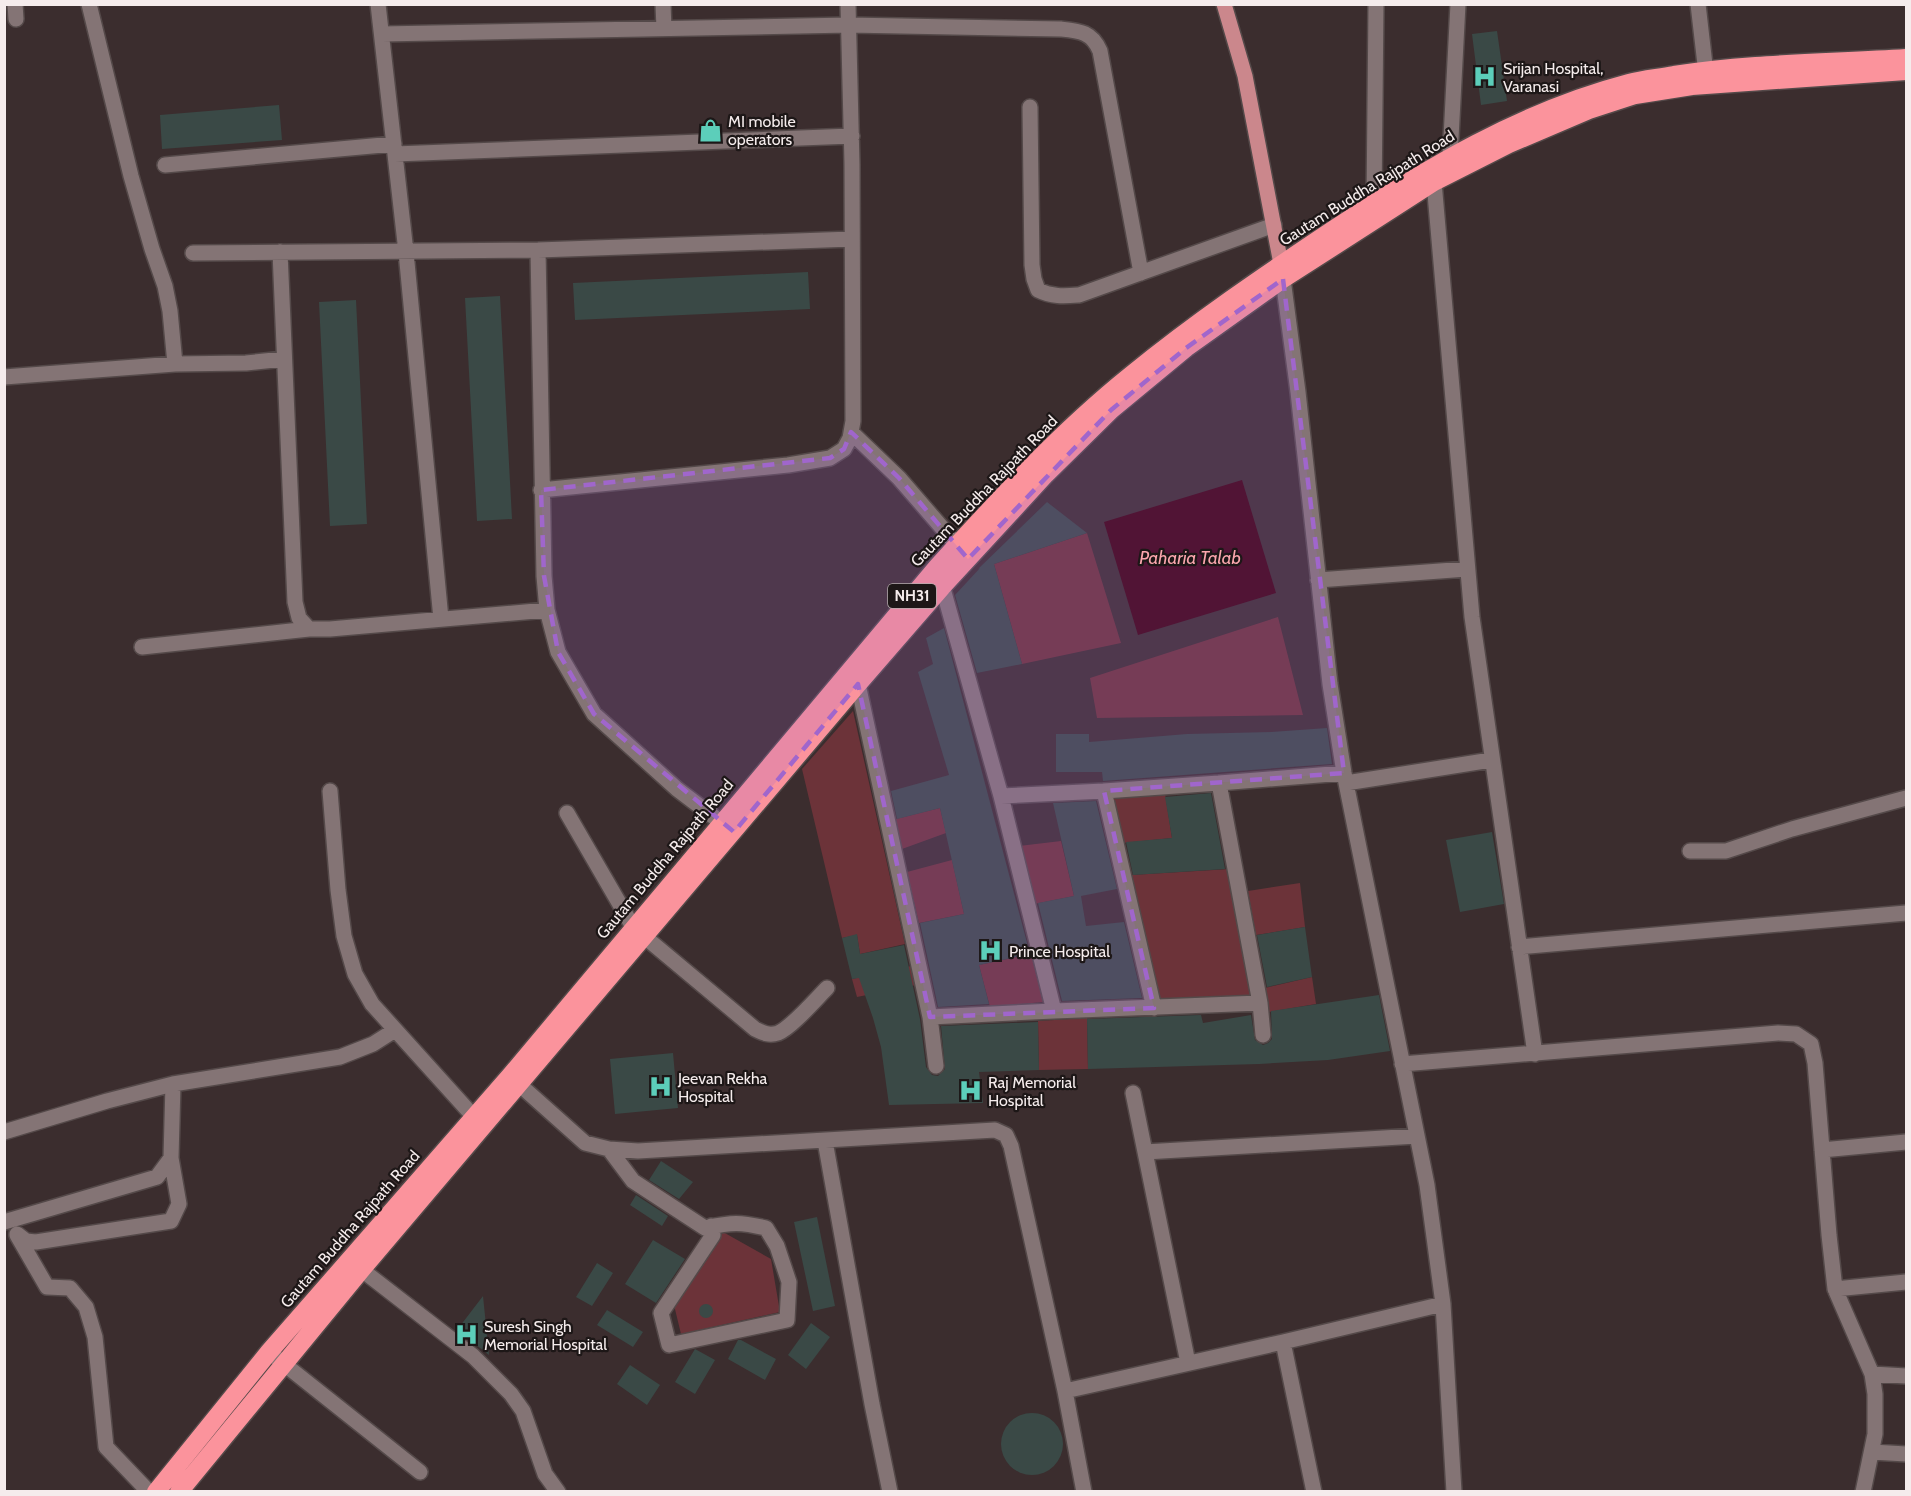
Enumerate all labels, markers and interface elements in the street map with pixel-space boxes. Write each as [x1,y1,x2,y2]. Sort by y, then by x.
place label: Srijan Hospital, Varanasi [1503,59,1603,96]
hospital icon: Srijan Hospital, Varanasi [1472,64,1498,90]
place label: MI mobile operators [728,112,796,149]
shop icon: MI mobile operators [697,117,723,143]
street label: Gautam Buddha Rajpath Road [1276,126,1458,250]
street label: Gautam Buddha Rajpath Road [907,412,1061,570]
water label: Paharia Talab [1139,547,1241,569]
road number: NH31 [888,584,936,608]
street label: Gautam Buddha Rajpath Road [593,775,737,943]
hospital icon: Prince Hospital [978,938,1004,964]
place label: Prince Hospital [1009,942,1110,961]
place label: Jeevan Rekha Hospital [677,1069,768,1106]
place label: Raj Memorial Hospital [988,1073,1076,1110]
hospital icon: Jeevan Rekha Hospital [647,1074,673,1100]
hospital icon: Raj Memorial Hospital [957,1078,983,1104]
street label: Gautam Buddha Rajpath Road [276,1146,424,1312]
place label: Suresh Singh Memorial Hospital [484,1317,607,1354]
hospital icon: Suresh Singh Memorial Hospital [453,1322,479,1348]

